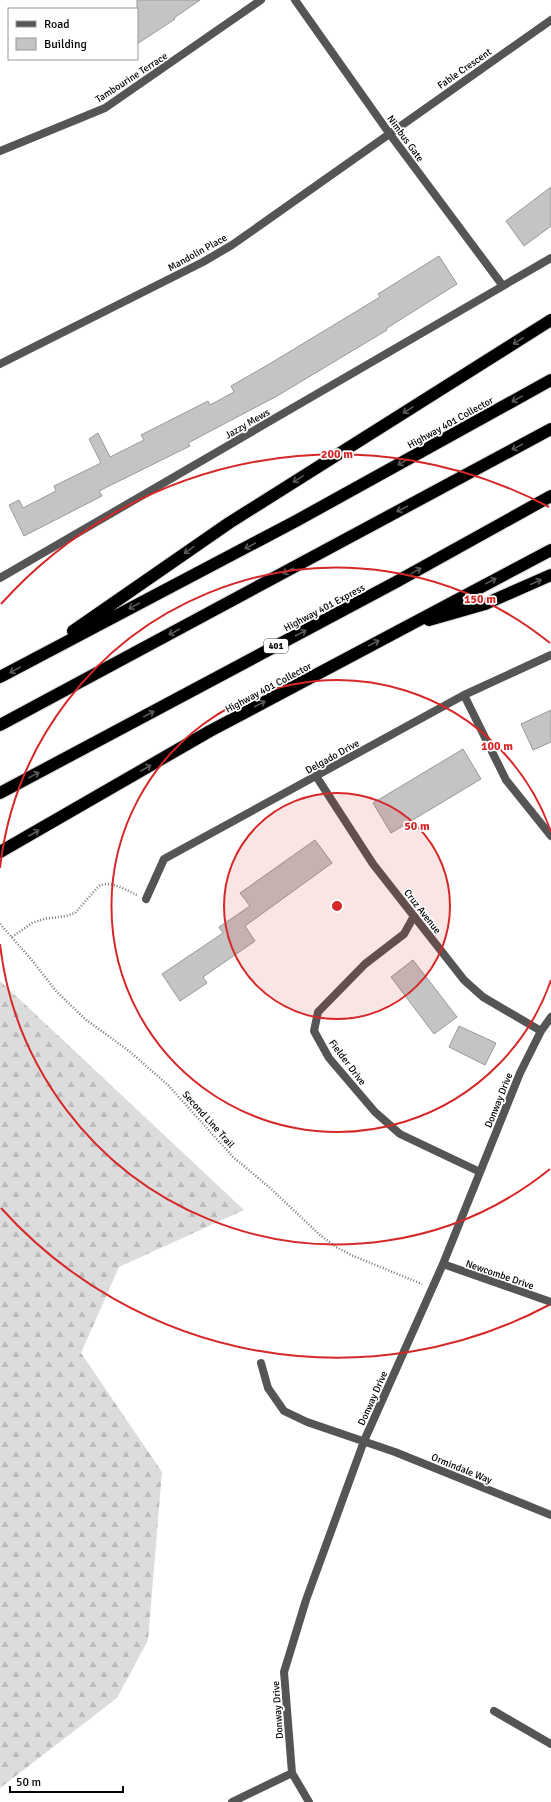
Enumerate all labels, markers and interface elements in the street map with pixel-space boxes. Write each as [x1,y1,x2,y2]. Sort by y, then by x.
legend [8,8,138,60]
text: Road [44,17,70,32]
text: Building [44,37,87,52]
street label: Fable Crescent [435,46,494,92]
street label: Tambourine Terrace [93,50,170,106]
street label: Nimbus Gate [384,113,426,164]
street label: Mandolin Place [166,232,229,274]
one-way arrow [513,337,524,345]
street label: Highway 401 Collector [405,394,496,451]
one-way arrow [511,395,523,403]
street label: Jazzy Mews [223,406,273,441]
one-way arrow [403,406,414,414]
one-way arrow [511,444,523,451]
text: 200 m [321,447,353,462]
one-way arrow [397,458,409,466]
one-way arrow [292,476,304,484]
one-way arrow [396,506,408,513]
one-way arrow [244,542,256,550]
one-way arrow [184,546,195,554]
one-way arrow [282,567,294,575]
one-way arrow [409,567,421,575]
one-way arrow [485,577,497,585]
one-way arrow [530,578,542,585]
street label: Highway 401 Express [282,581,368,634]
text: 150 m [464,592,496,607]
one-way arrow [129,603,141,610]
one-way arrow [295,628,307,636]
one-way arrow [168,629,180,637]
road number: 401 [264,639,288,653]
one-way arrow [368,639,380,646]
street label: Highway 401 Collector [223,660,314,716]
one-way arrow [9,666,21,674]
one-way arrow [254,700,266,708]
one-way arrow [143,709,155,717]
street label: Delgado Drive [303,737,362,777]
text: 100 m [481,739,513,754]
one-way arrow [140,763,152,771]
one-way arrow [28,770,40,778]
text: 50 m [404,819,430,834]
one-way arrow [28,828,40,836]
street label: Cruz Avenue [401,887,443,936]
centre of rings [330,899,344,913]
street label: Fielder Drive [326,1037,368,1088]
street label: Donway Drive [482,1071,515,1130]
street label: Second Line Trail [180,1089,237,1151]
street label: Newcombe Drive [464,1258,535,1292]
street label: Donway Drive [356,1369,390,1427]
street label: Ormindale Way [429,1451,494,1487]
street label: Donway Drive [270,1680,286,1739]
scale bar [10,1768,123,1794]
text: 50 m [16,1775,41,1790]

